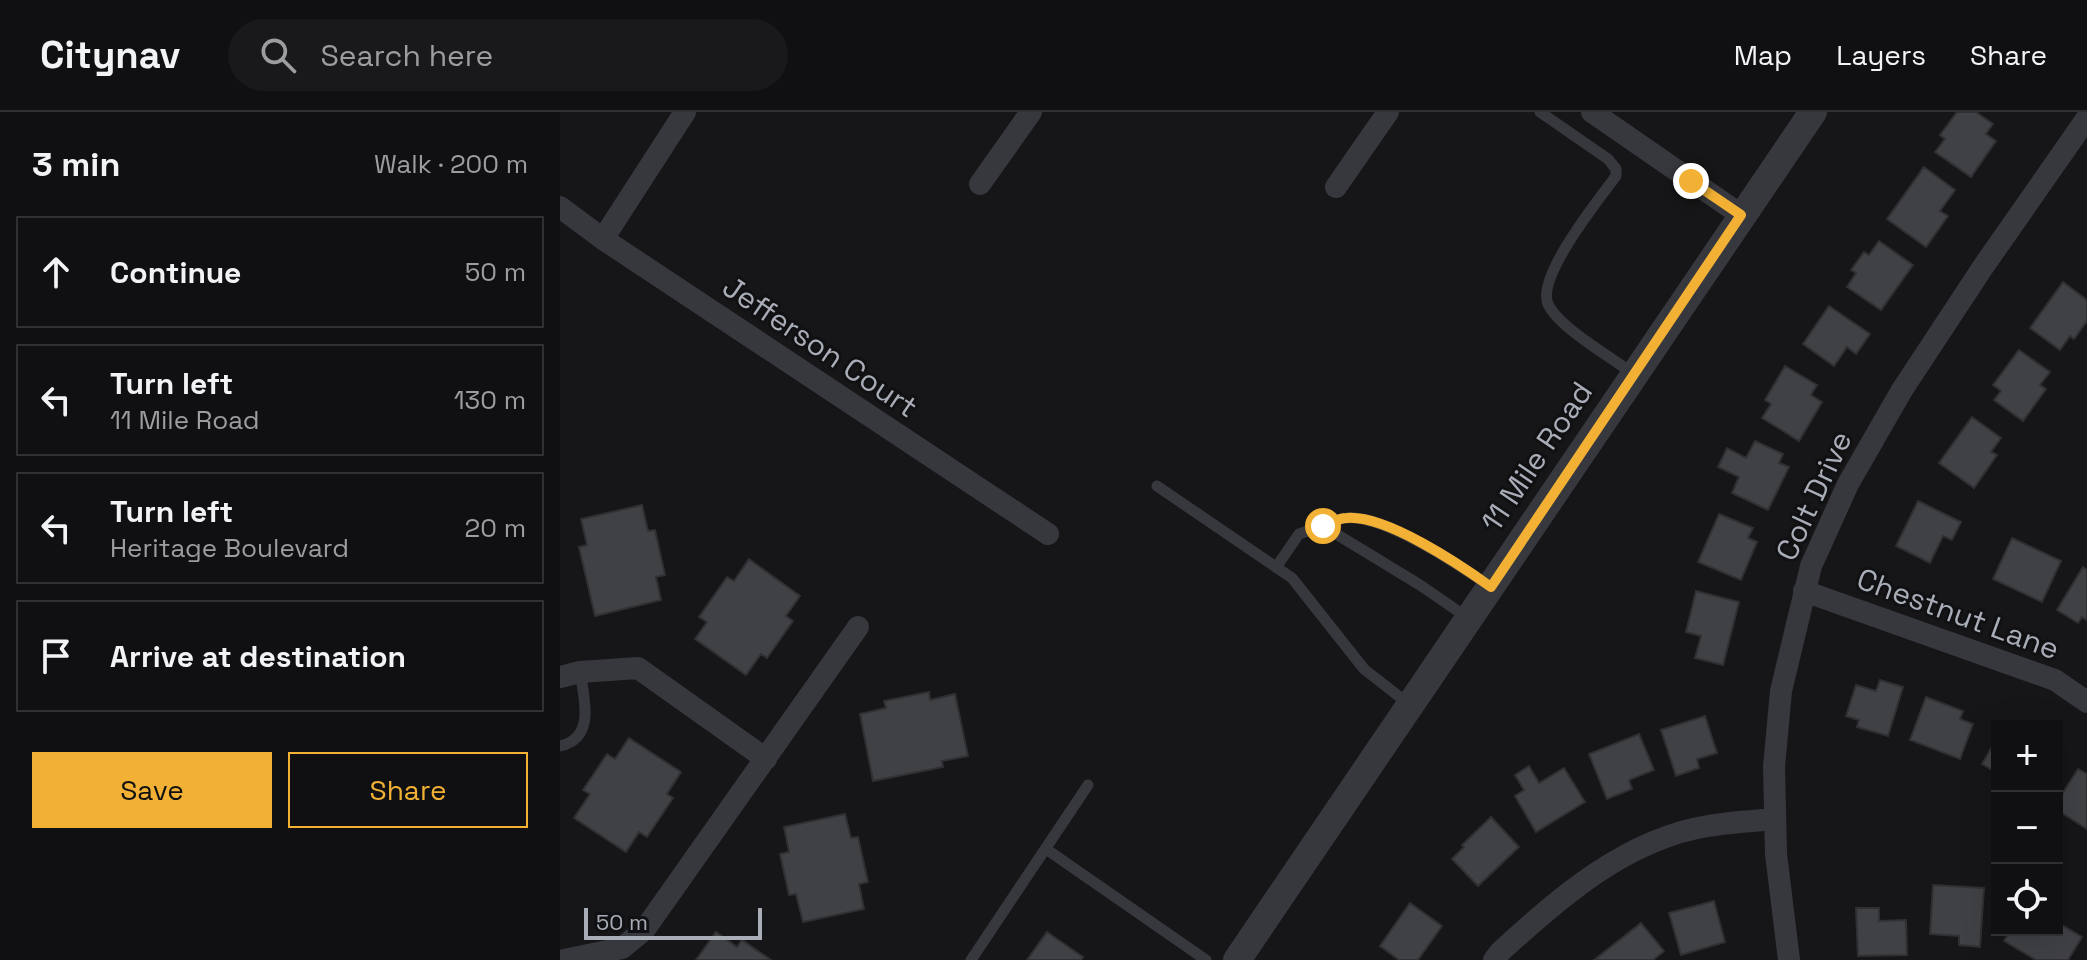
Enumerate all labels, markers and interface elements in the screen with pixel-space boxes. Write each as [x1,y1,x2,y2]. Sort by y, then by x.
search box [228,19,788,91]
text: Citynav [40,31,180,79]
icon: search [256,33,300,77]
text: Search here [320,36,493,75]
text: Map [1734,37,1792,73]
text: Layers [1836,37,1926,73]
text: Share [1970,37,2047,73]
text: 3 min [32,143,120,186]
text: Walk · 200 m [374,147,528,181]
route end [1673,163,1709,199]
icon: ahead [34,250,78,294]
text: Continue [110,253,241,292]
text: 50 m [465,255,526,289]
street label: Jefferson Court [715,267,925,426]
text: Turn left [110,364,233,403]
street label: 11 Mile Road [1472,374,1601,539]
icon: left [34,378,78,422]
text: 130 m [454,383,526,417]
text: 11 Mile Road [110,403,260,437]
street label: Colt Drive [1767,425,1860,567]
text: Turn left [110,492,233,531]
icon: left [34,506,78,550]
route start [1305,508,1341,544]
text: 20 m [465,511,526,545]
text: Heritage Boulevard [110,531,349,565]
street label: Chestnut Lane [1852,559,2065,668]
icon: arrive [34,634,78,678]
text: Arrive at destination [110,637,406,676]
map controls [1991,720,2063,936]
button: + [1991,720,2063,792]
button: Save [32,752,272,828]
button: Share [288,752,528,828]
button: − [1991,792,2063,864]
button: locate [1991,864,2063,936]
scale bar [584,904,762,940]
text: 50 m [596,908,648,936]

